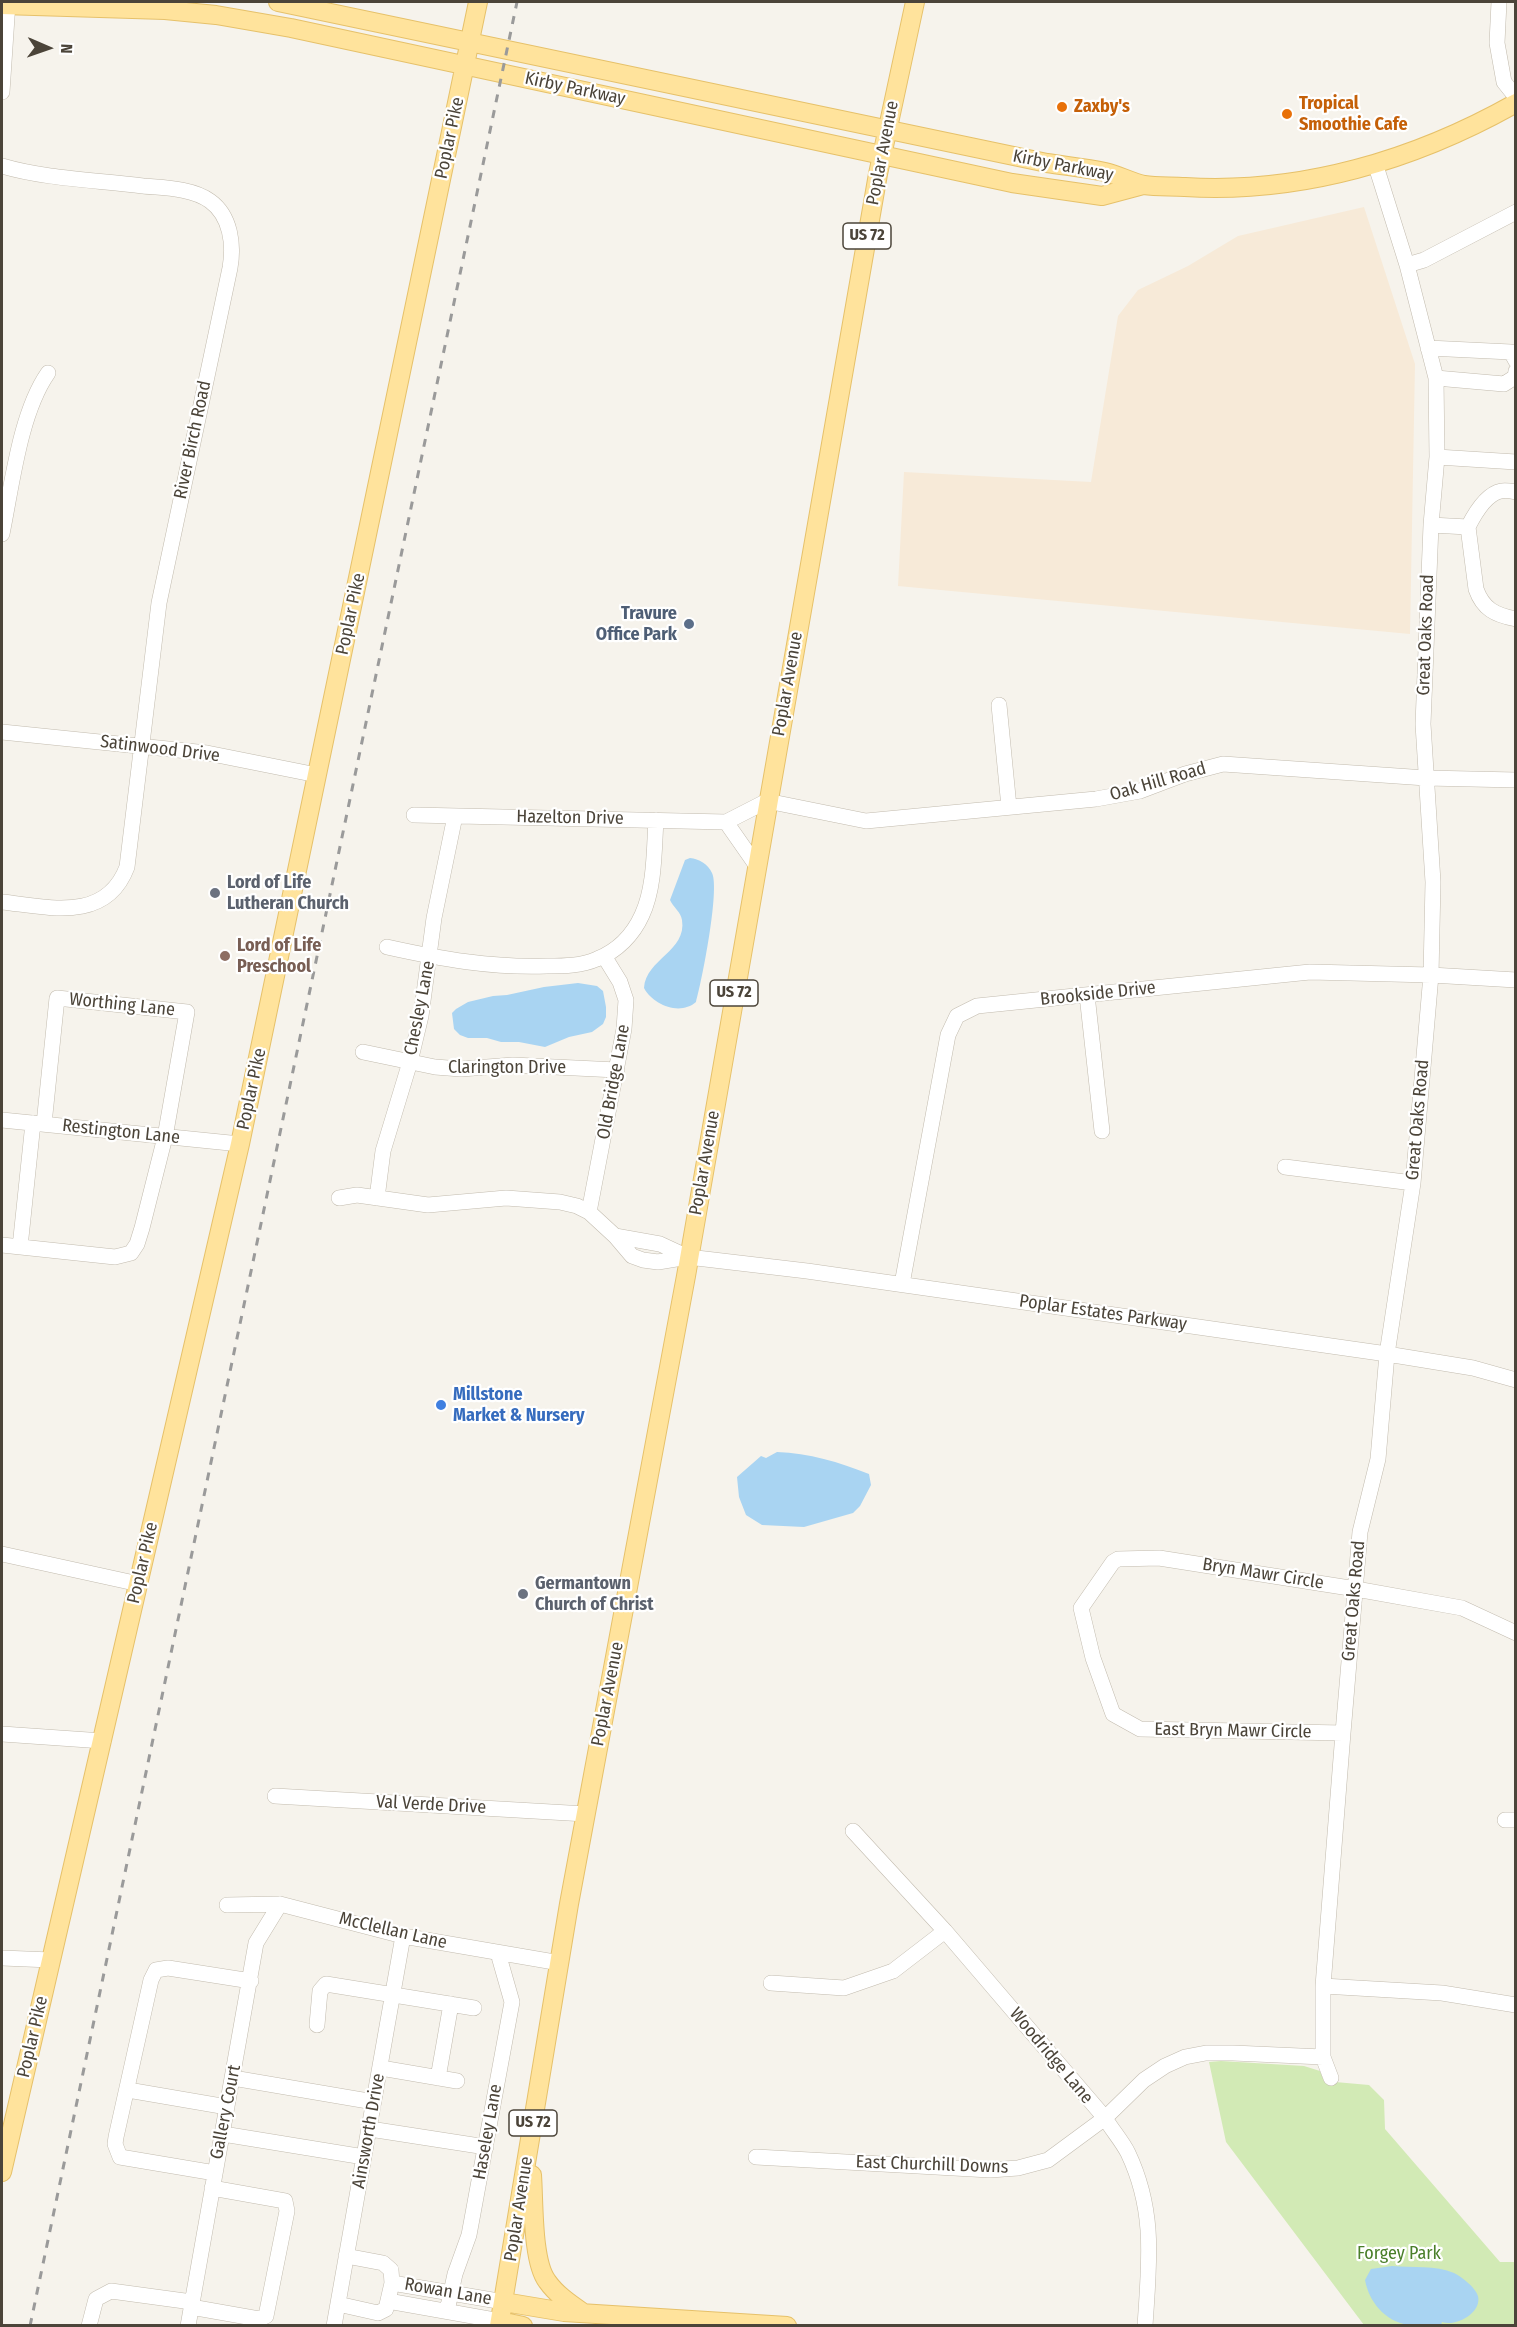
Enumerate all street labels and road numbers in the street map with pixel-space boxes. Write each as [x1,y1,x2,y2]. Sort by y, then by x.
street label: Kirby Parkway [523,68,627,110]
street label: Poplar Pike [431,95,469,181]
street label: Poplar Avenue [862,99,904,207]
street label: Kirby Parkway [1011,146,1115,186]
road number: US 72 [843,223,891,249]
street label: River Birch Road [170,379,216,501]
street label: Poplar Pike [332,571,370,657]
street label: Great Oaks Road [1413,574,1439,696]
street label: Poplar Avenue [768,630,808,738]
street label: Satinwood Drive [99,731,221,767]
street label: Oak Hill Road [1107,758,1209,806]
street label: Hazelton Drive [516,806,624,830]
street label: Chesley Lane [400,959,440,1057]
street label: Brookside Drive [1039,977,1157,1011]
road number: US 72 [710,980,758,1006]
street label: Worthing Lane [68,989,176,1021]
street label: Old Bridge Lane [593,1023,635,1141]
street label: Poplar Pike [233,1046,271,1132]
street label: Clarington Drive [448,1057,566,1079]
street label: Great Oaks Road [1402,1059,1434,1181]
street label: Poplar Avenue [685,1109,725,1217]
street label: Restington Lane [61,1115,181,1149]
street label: Poplar Estates Parkway [1018,1291,1188,1335]
street label: Poplar Pike [123,1520,163,1606]
street label: Great Oaks Road [1338,1540,1370,1662]
street label: Bryn Mawr Circle [1201,1554,1325,1594]
street label: Poplar Avenue [587,1640,629,1748]
street label: East Bryn Mawr Circle [1154,1719,1312,1743]
street label: Val Verde Drive [375,1791,487,1819]
street label: McClellan Lane [337,1908,449,1954]
street label: Poplar Pike [13,1994,53,2080]
street label: Woodridge Lane [1005,2004,1097,2108]
street label: Gallery Court [206,2063,246,2161]
street label: Ainsworth Drive [348,2072,390,2190]
street label: Haseley Lane [469,2082,507,2182]
road number: US 72 [509,2110,557,2136]
street label: East Churchill Downs [855,2152,1009,2178]
street label: Poplar Avenue [500,2155,538,2263]
street label: Rowan Lane [403,2274,493,2310]

